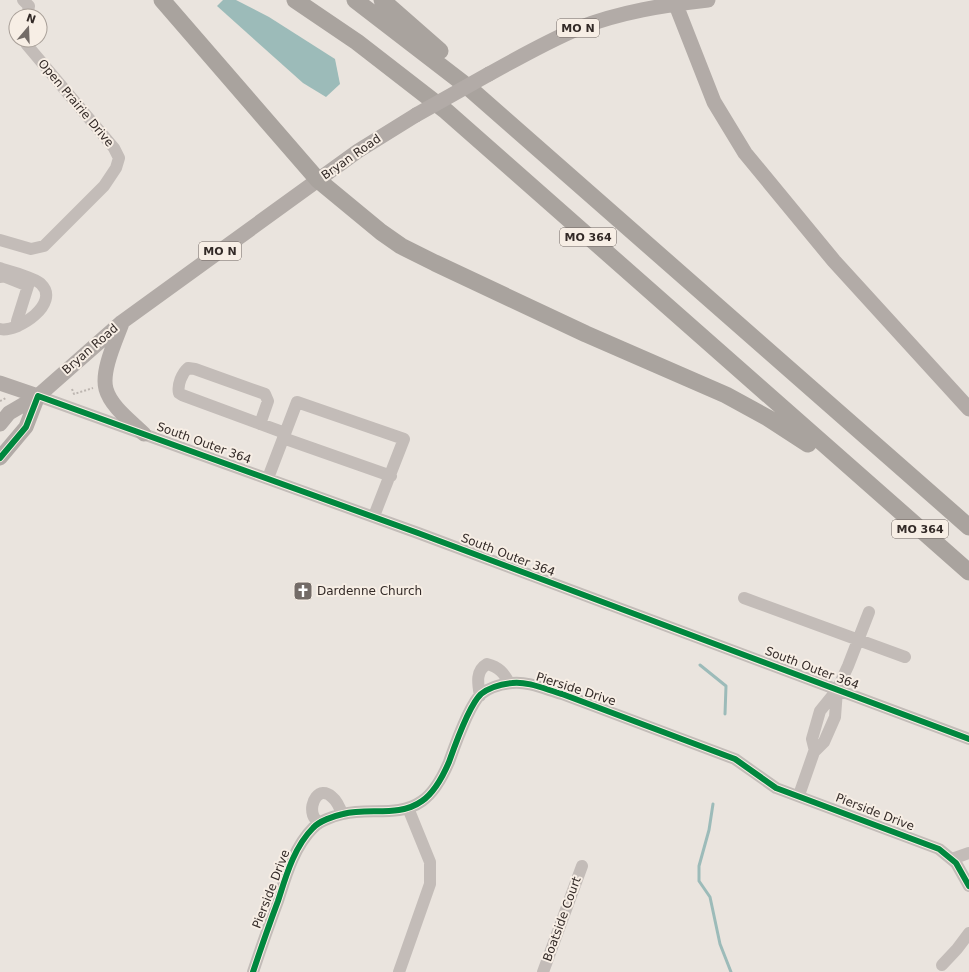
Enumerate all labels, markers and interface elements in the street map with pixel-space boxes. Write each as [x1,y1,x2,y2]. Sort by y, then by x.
north arrow [8,8,48,48]
text: N [25,11,38,27]
road number: MO N [557,19,599,37]
street label: Open Prairie Drive [35,56,117,150]
street label: Bryan Road [319,131,383,183]
road number: MO 364 [560,228,616,246]
road number: MO N [199,242,241,260]
street label: Bryan Road [59,321,121,377]
street label: South Outer 364 [155,419,253,467]
road number: MO 364 [892,520,948,538]
street label: South Outer 364 [459,531,557,579]
church icon: Dardenne Church [292,580,314,602]
place label: Dardenne Church [317,584,422,598]
street label: South Outer 364 [763,644,861,692]
street label: Pierside Drive [534,670,618,708]
street label: Pierside Drive [834,791,916,833]
street label: Pierside Drive [250,848,292,930]
street label: Boatside Court [540,875,584,963]

